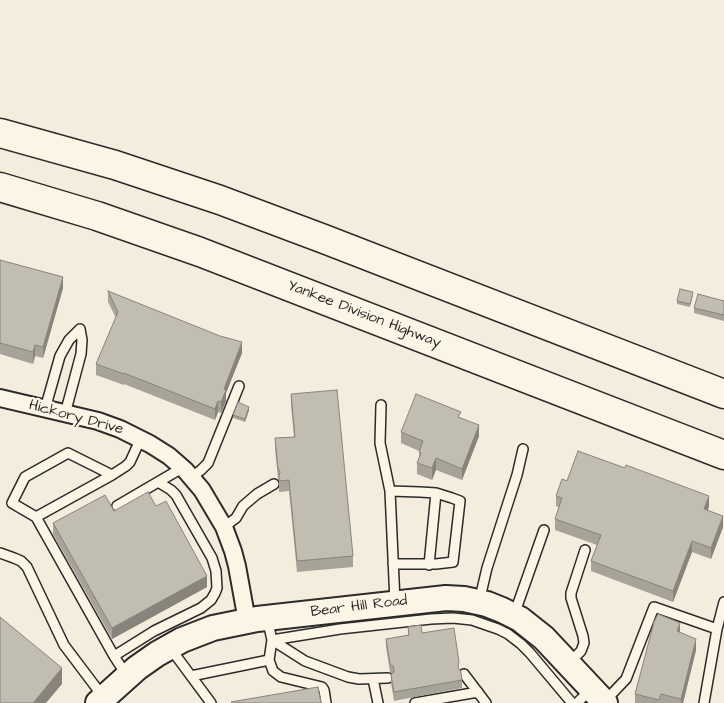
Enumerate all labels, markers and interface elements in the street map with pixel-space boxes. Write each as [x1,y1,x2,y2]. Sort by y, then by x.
street label: Yankee Division Highway [285,277,443,353]
street label: Hickory Drive [27,397,125,439]
street label: Bear Hill Road [310,592,408,622]

